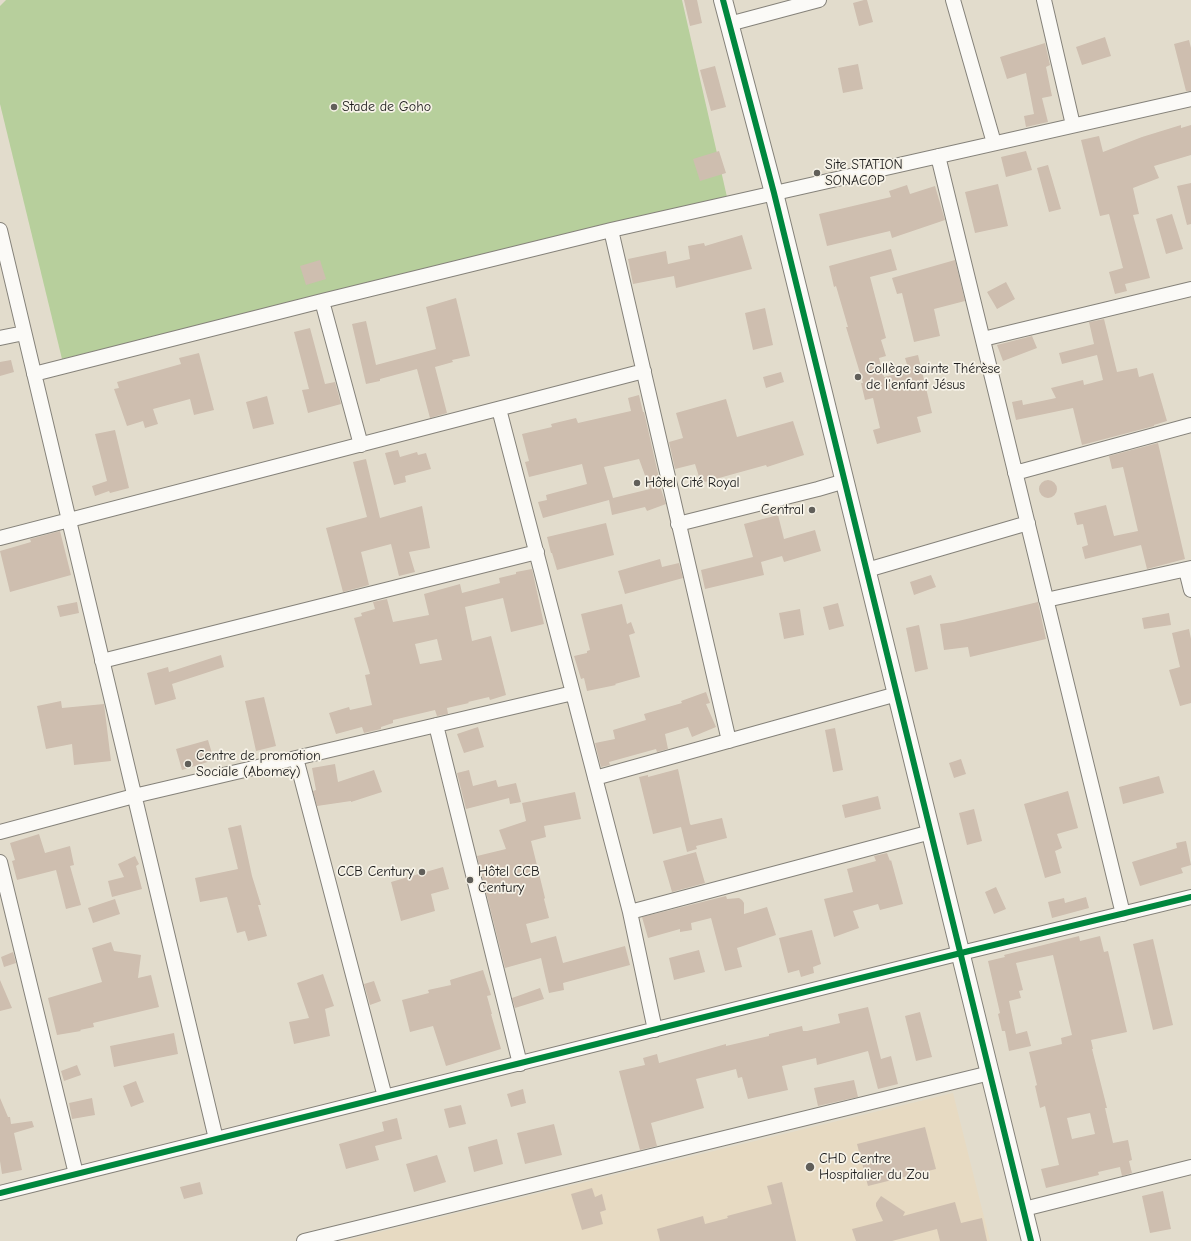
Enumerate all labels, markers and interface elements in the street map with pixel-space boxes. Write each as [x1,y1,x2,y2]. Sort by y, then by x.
place label: Stade de Goho [342,99,431,115]
marker: Stade de Goho [329,102,339,112]
place label: Site STATION SONACOP [825,157,903,190]
marker: Site STATION SONACOP [812,168,822,178]
place label: Collège sainte Thérèse de l'enfant Jésus [866,361,1000,394]
marker: Collège sainte Thérèse de l'enfant Jésus [853,372,863,382]
place label: Hôtel Cité Royal [645,475,740,491]
marker: Hôtel Cité Royal [632,478,642,488]
place label: Central [761,502,804,518]
marker: Central [807,505,817,515]
place label: Centre de promotion Sociale (Abomey) [196,748,321,780]
marker: Centre de promotion Sociale (Abomey) [183,759,193,769]
place label: CCB Century [337,864,414,880]
place label: Hôtel CCB Century [478,864,540,896]
marker: CCB Century [417,867,427,877]
marker: Hôtel CCB Century [465,875,475,885]
place label: CHD Centre Hospitalier du Zou [819,1151,929,1184]
marker: CHD Centre Hospitalier du Zou [804,1161,816,1173]

